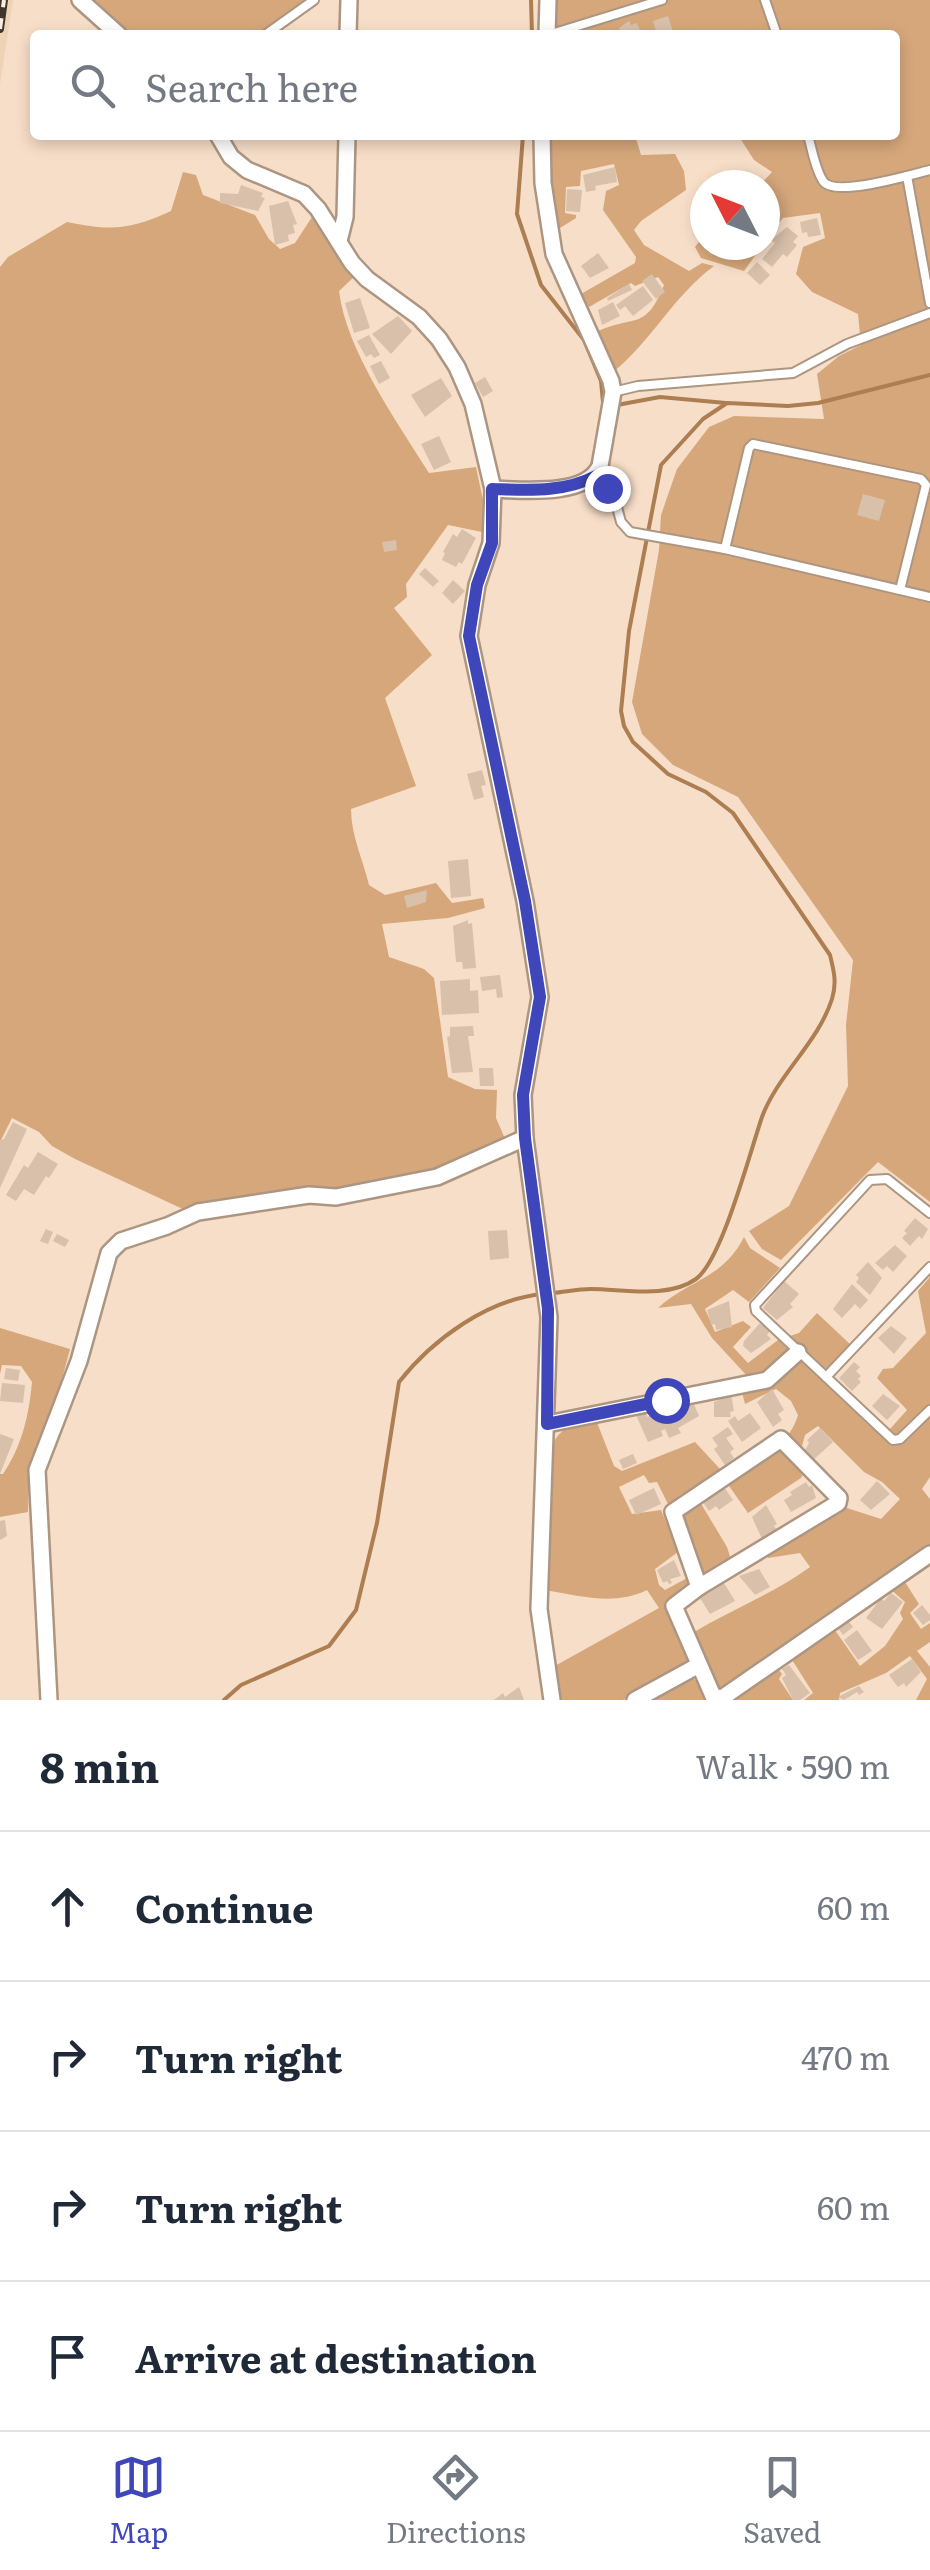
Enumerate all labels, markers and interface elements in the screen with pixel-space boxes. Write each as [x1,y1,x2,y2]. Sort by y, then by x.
search box [30,30,900,140]
text: Search here [145,57,358,114]
icon: search [65,58,120,113]
north arrow [690,170,780,260]
route end [585,466,631,512]
route start [644,1378,690,1424]
text: 8 min [40,1734,160,1796]
text: Walk · 590 m [696,1741,890,1789]
text: Continue [135,1878,313,1935]
icon: ahead [40,1879,95,1934]
text: 60 m [817,1882,890,1930]
text: Turn right [135,2028,342,2085]
icon: right [40,2029,95,2084]
text: 470 m [801,2032,890,2080]
text: Turn right [135,2178,342,2235]
icon: right [40,2179,95,2234]
text: 60 m [817,2182,890,2230]
text: Arrive at destination [135,2328,537,2385]
icon: arrive [40,2329,95,2384]
tab: Map [109,2450,168,2552]
tab: Directions [386,2450,526,2552]
tab: Saved [743,2450,821,2552]

